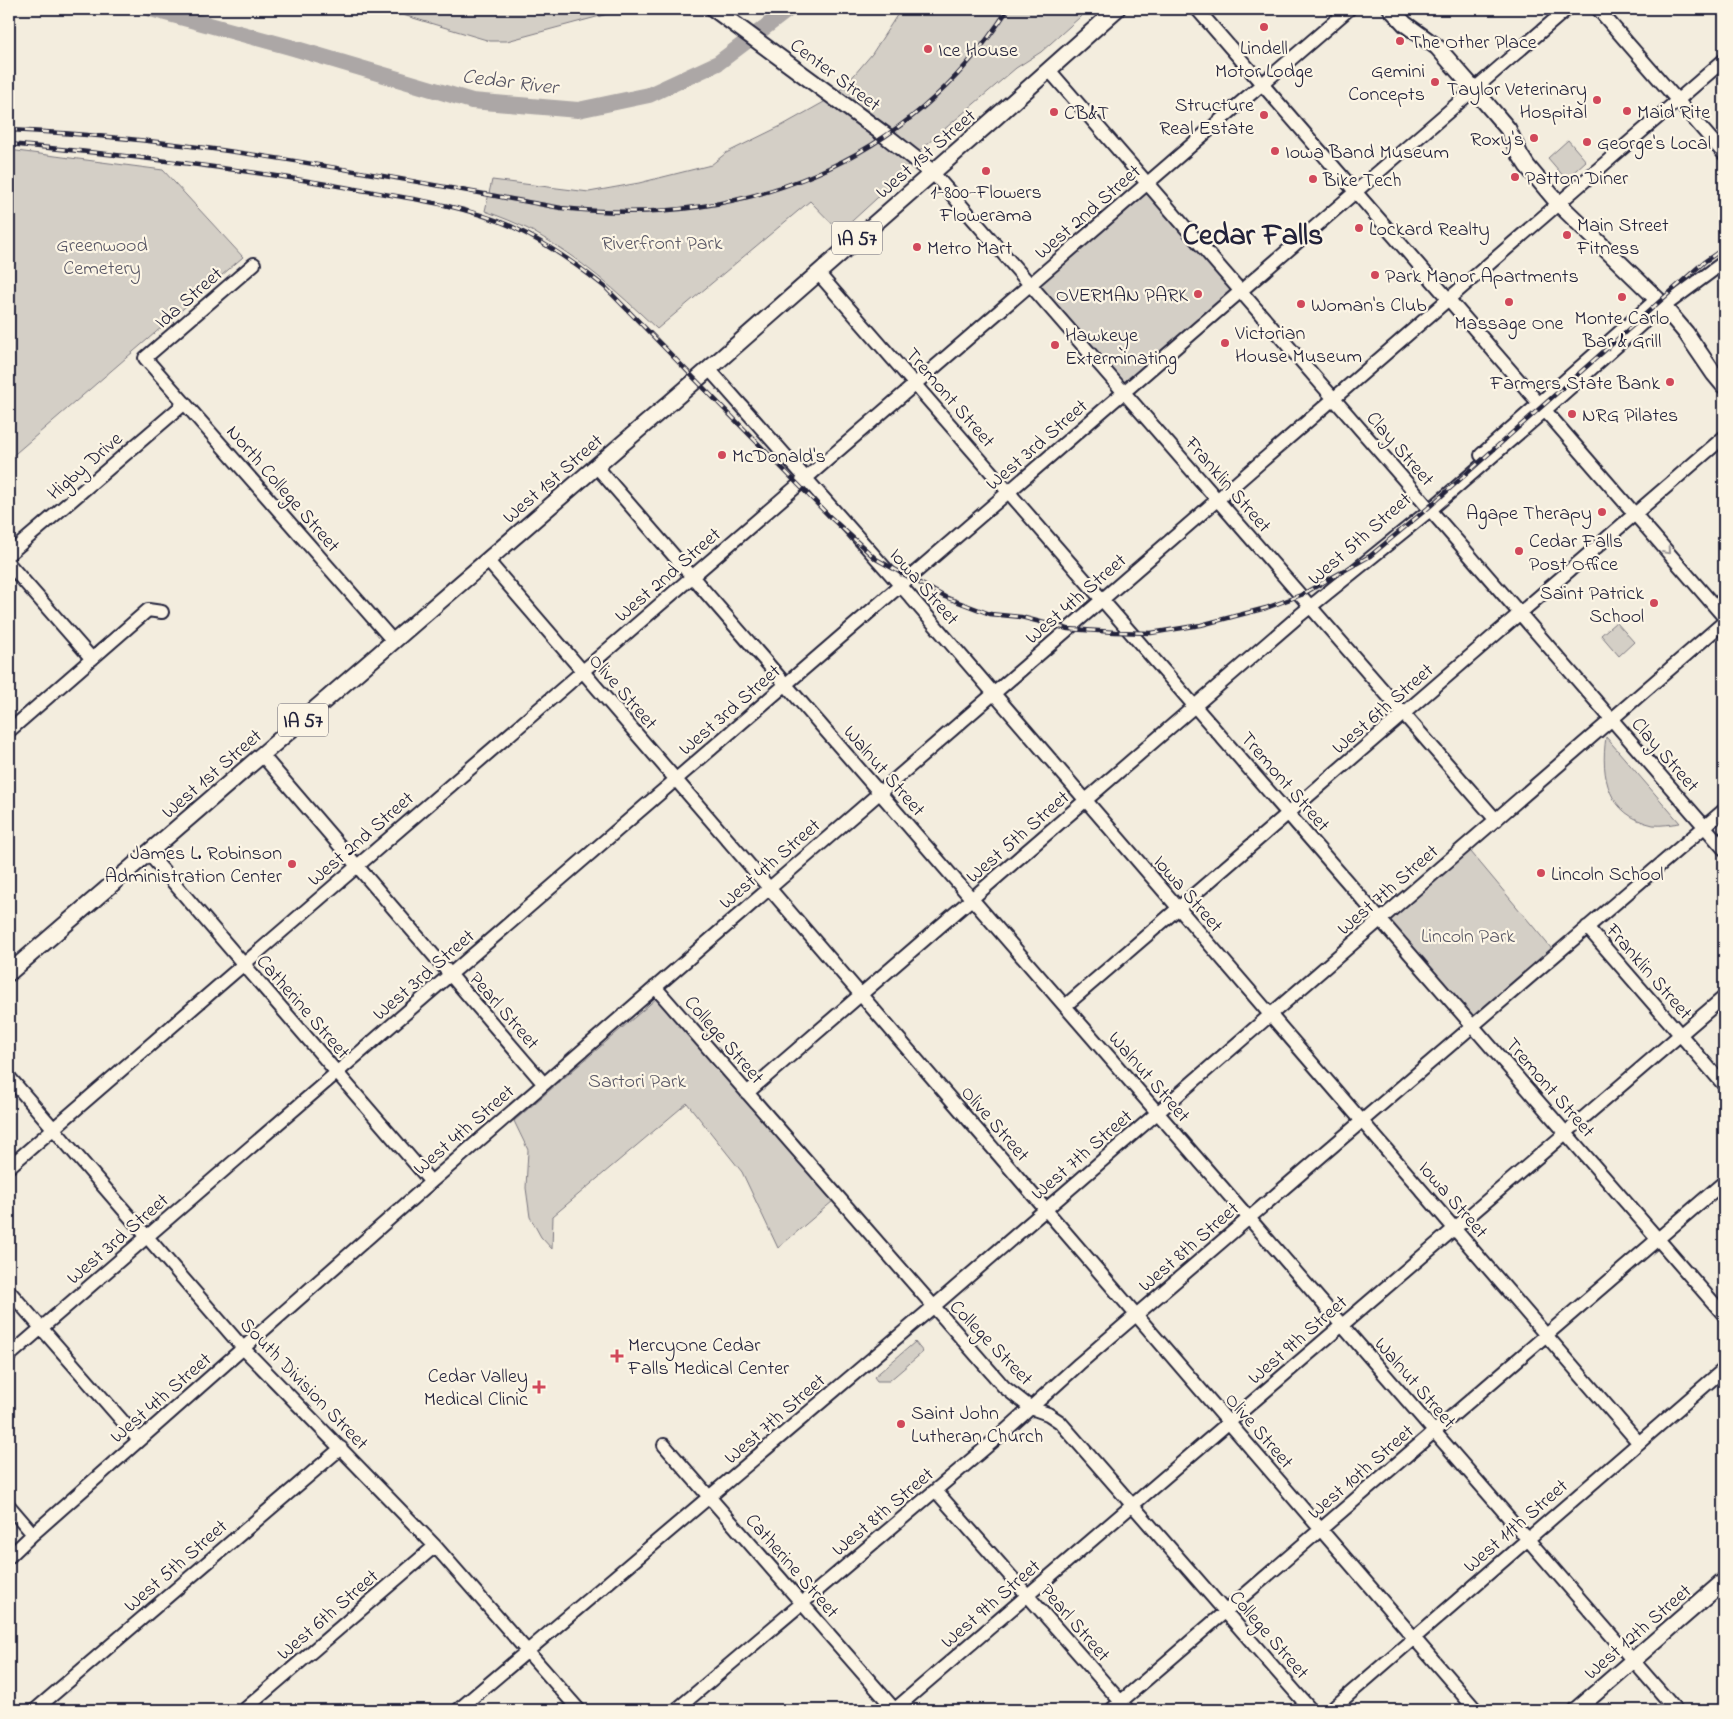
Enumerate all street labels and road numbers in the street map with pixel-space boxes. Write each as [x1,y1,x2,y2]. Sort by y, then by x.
street label: Center Street [783,32,886,120]
street label: West 1st Street [870,103,984,207]
street label: West 2nd Street [1029,158,1148,267]
road number: IA 57 [832,222,882,254]
street label: Ida Street [149,261,230,337]
street label: Tremont Street [897,342,1001,455]
street label: West 3rd Street [980,393,1095,499]
street label: Clay Street [1358,406,1440,494]
street label: North College Street [218,419,346,561]
street label: Higby Drive [41,426,130,509]
street label: West 1st Street [497,428,611,532]
street label: Franklin Street [1176,430,1277,540]
street label: West 5th Street [1302,486,1419,593]
street label: West 2nd Street [609,521,728,630]
street label: Iowa Street [881,542,965,633]
street label: West 4th Street [1019,547,1134,652]
street label: Olive Street [581,648,664,737]
street label: West 6th Street [1326,657,1441,762]
street label: West 3rd Street [673,658,788,764]
road number: IA 57 [278,704,328,736]
street label: Clay Street [1623,712,1705,800]
street label: Walnut Street [835,719,931,824]
street label: West 1st Street [156,723,270,827]
street label: Tremont Street [1232,726,1336,839]
street label: West 5th Street [960,784,1077,891]
street label: West 2nd Street [302,785,421,894]
street label: West 4th Street [713,812,828,917]
street label: West 7th Street [1331,838,1446,943]
street label: Iowa Street [1145,849,1229,940]
street label: Franklin Street [1597,917,1698,1027]
street label: West 3rd Street [367,923,482,1029]
street label: Catherine Street [248,949,356,1067]
street label: Pearl Street [461,966,545,1057]
street label: College Street [675,990,770,1092]
street label: Walnut Street [1100,1025,1196,1130]
street label: Tremont Street [1497,1032,1601,1145]
street label: West 4th Street [407,1078,522,1183]
street label: Olive Street [953,1080,1036,1169]
street label: West 7th Street [1025,1103,1140,1208]
street label: Iowa Street [1410,1155,1494,1246]
street label: West 3rd Street [61,1187,176,1293]
street label: West 8th Street [1133,1196,1247,1300]
street label: West 9th Street [1242,1289,1355,1393]
street label: College Street [941,1294,1039,1394]
street label: South Division Street [232,1312,375,1458]
street label: Walnut Street [1366,1331,1462,1436]
street label: West 4th Street [104,1346,219,1451]
street label: West 7th Street [718,1367,833,1472]
street label: Olive Street [1217,1387,1300,1476]
street label: West 10th Street [1302,1418,1422,1527]
street label: West 8th Street [826,1461,941,1564]
street label: West 11th Street [1458,1473,1576,1581]
street label: Catherine Street [737,1508,845,1626]
street label: West 5th Street [118,1513,235,1620]
street label: West 9th Street [935,1553,1048,1657]
street label: West 6th Street [271,1563,386,1668]
street label: Pearl Street [1032,1578,1116,1669]
street label: West 12th Street [1578,1578,1699,1688]
street label: College Street [1220,1585,1315,1687]

